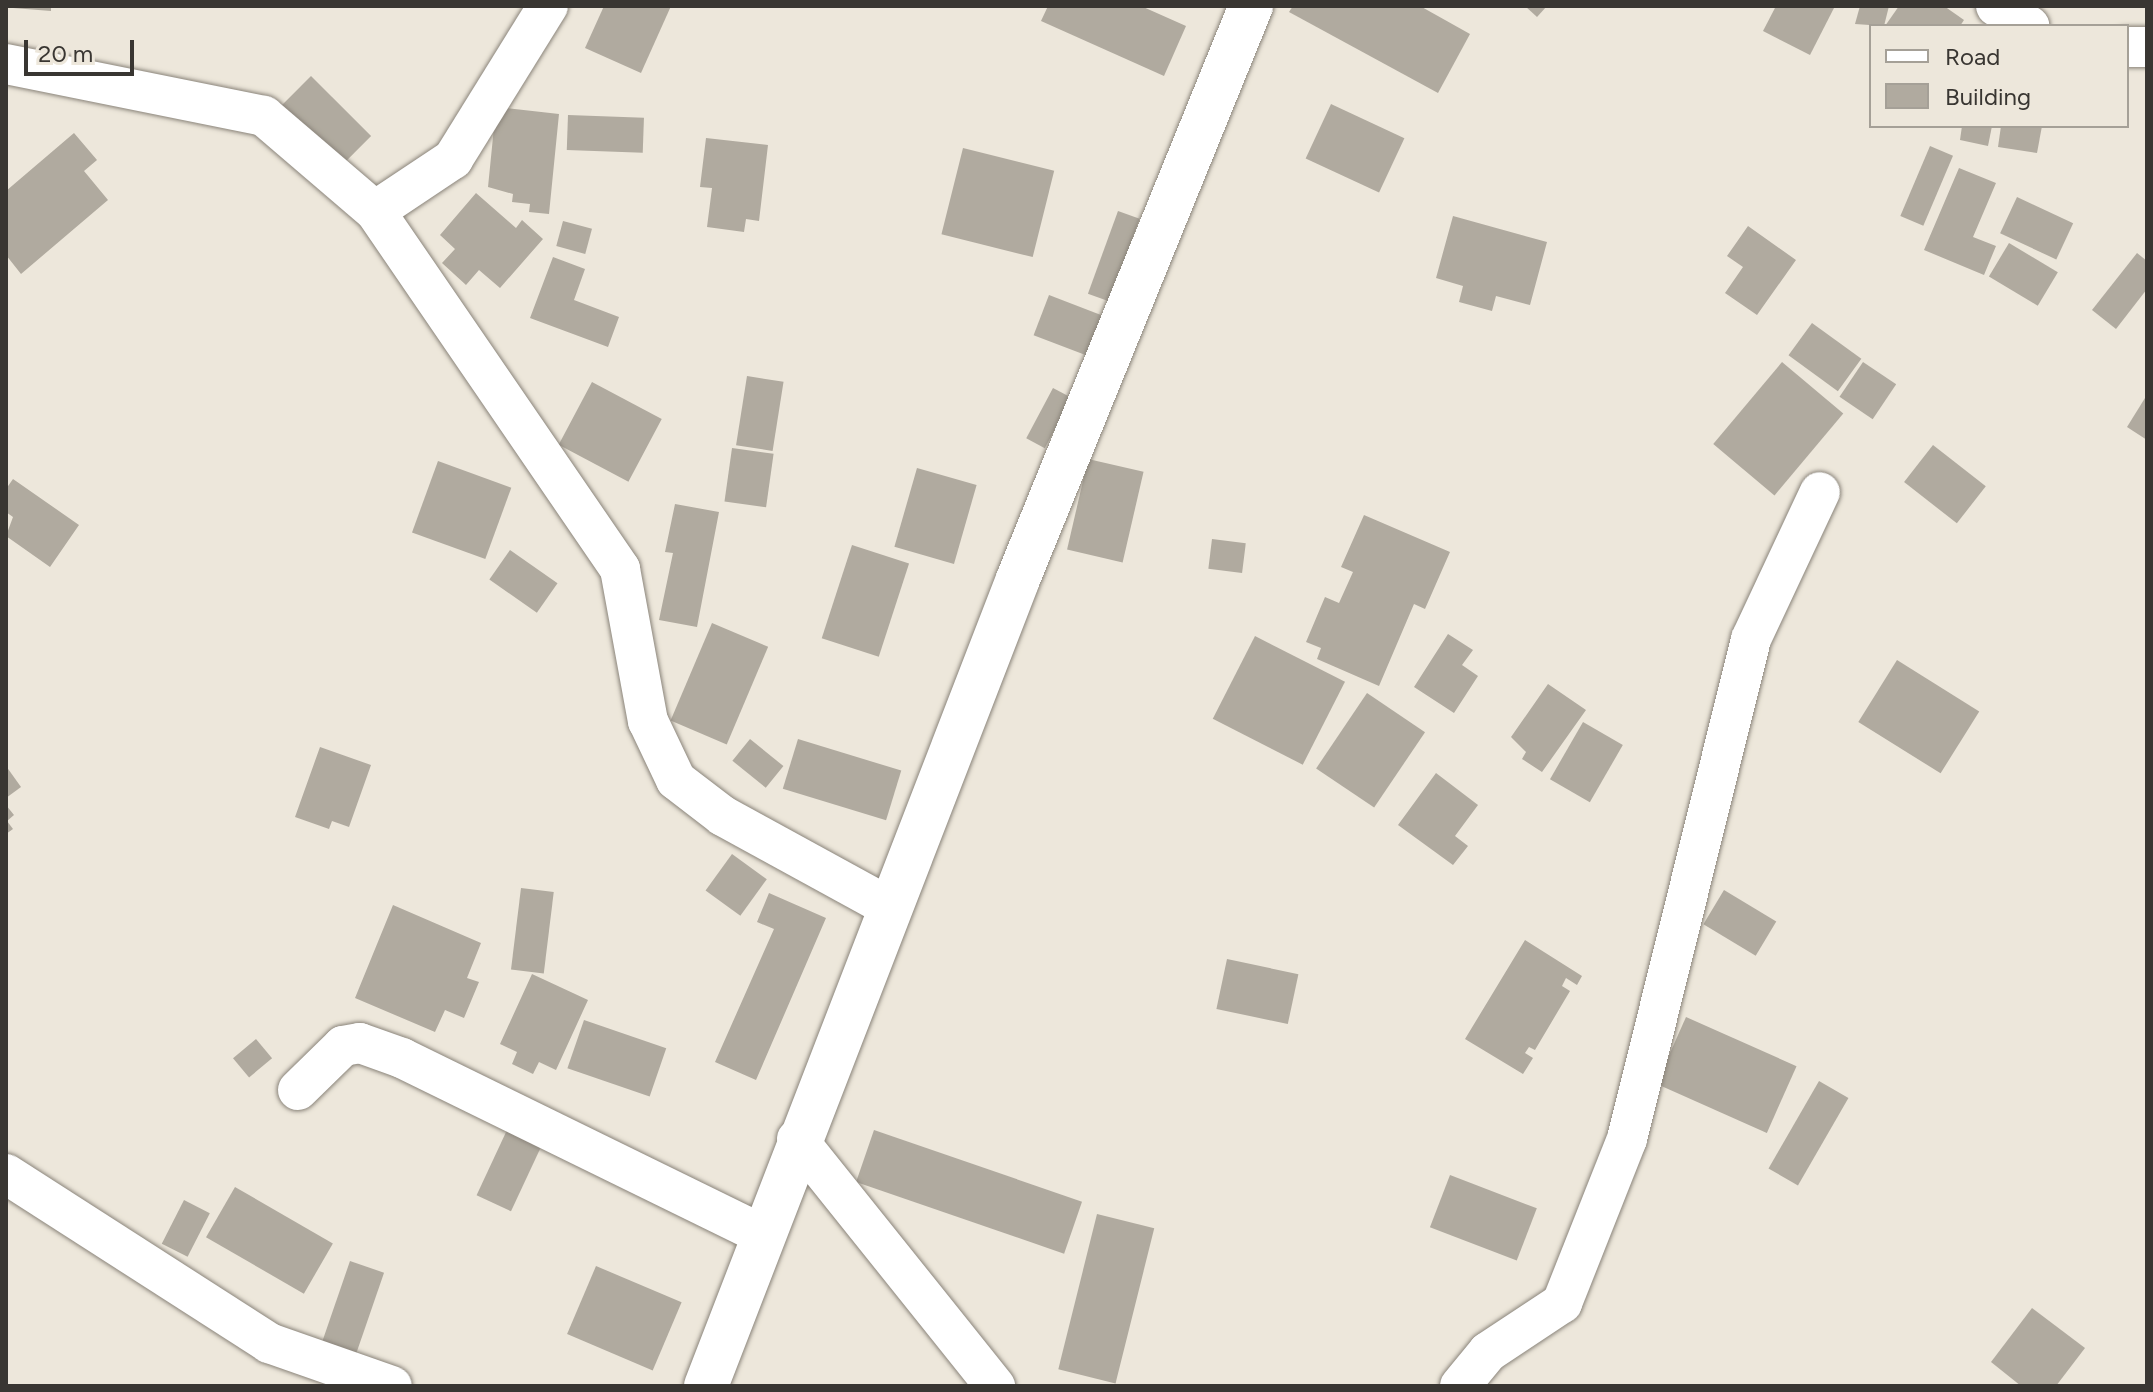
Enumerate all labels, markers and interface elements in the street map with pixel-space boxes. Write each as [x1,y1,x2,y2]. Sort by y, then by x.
scale bar [28,24,138,74]
legend [1869,24,2129,128]
text: 20 m [38,39,93,68]
text: Road [1945,42,2000,71]
text: Building [1945,82,2031,111]

